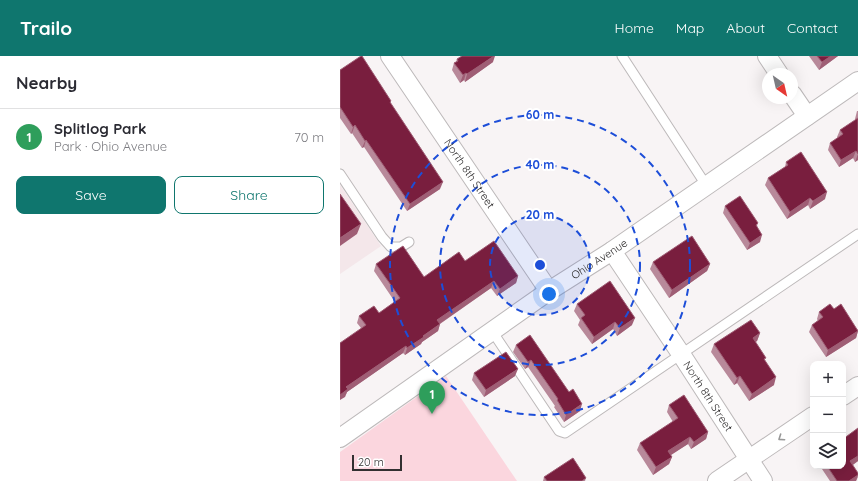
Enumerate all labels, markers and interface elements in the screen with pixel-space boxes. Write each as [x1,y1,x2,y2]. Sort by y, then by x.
text: Trailo [20,16,72,40]
text: Home [615,19,654,37]
text: Map [676,19,704,37]
text: About [726,19,765,37]
text: Contact [787,19,838,37]
north arrow [762,68,798,104]
text: Nearby [16,72,77,93]
text: 60 m [526,107,554,122]
text: Splitlog Park [54,119,147,138]
text: 1 [26,129,32,145]
text: 70 m [294,129,324,145]
street label: North 8th Street [441,136,498,211]
text: Park · Ohio Avenue [54,138,167,154]
text: 40 m [526,157,554,172]
button: Save [16,176,166,214]
button: Share [174,176,324,214]
text: 20 m [526,207,554,222]
street label: Ohio Avenue [568,236,630,282]
centre of rings [533,258,547,272]
your location [539,284,559,304]
street label: North 8th Street [680,358,736,434]
map controls [810,361,846,469]
button: + [810,361,846,397]
pin: 1 [419,381,445,414]
button: − [810,397,846,433]
one-way arrow [778,433,785,441]
button: layers [810,433,846,469]
scale bar [352,453,402,472]
text: 20 m [358,455,384,469]

